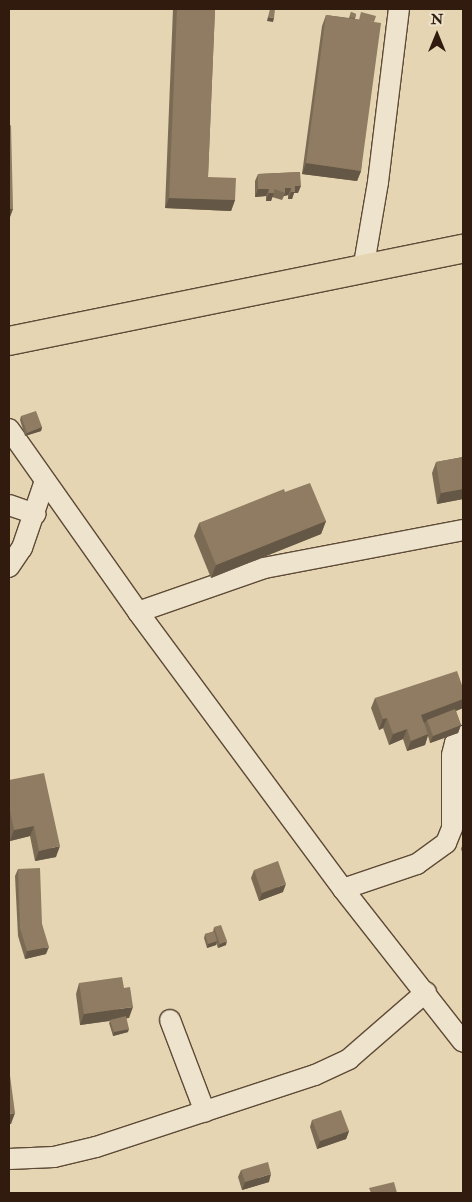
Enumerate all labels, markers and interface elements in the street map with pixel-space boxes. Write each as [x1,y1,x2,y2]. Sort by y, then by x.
north arrow [412,10,462,60]
text: N [431,11,443,28]

